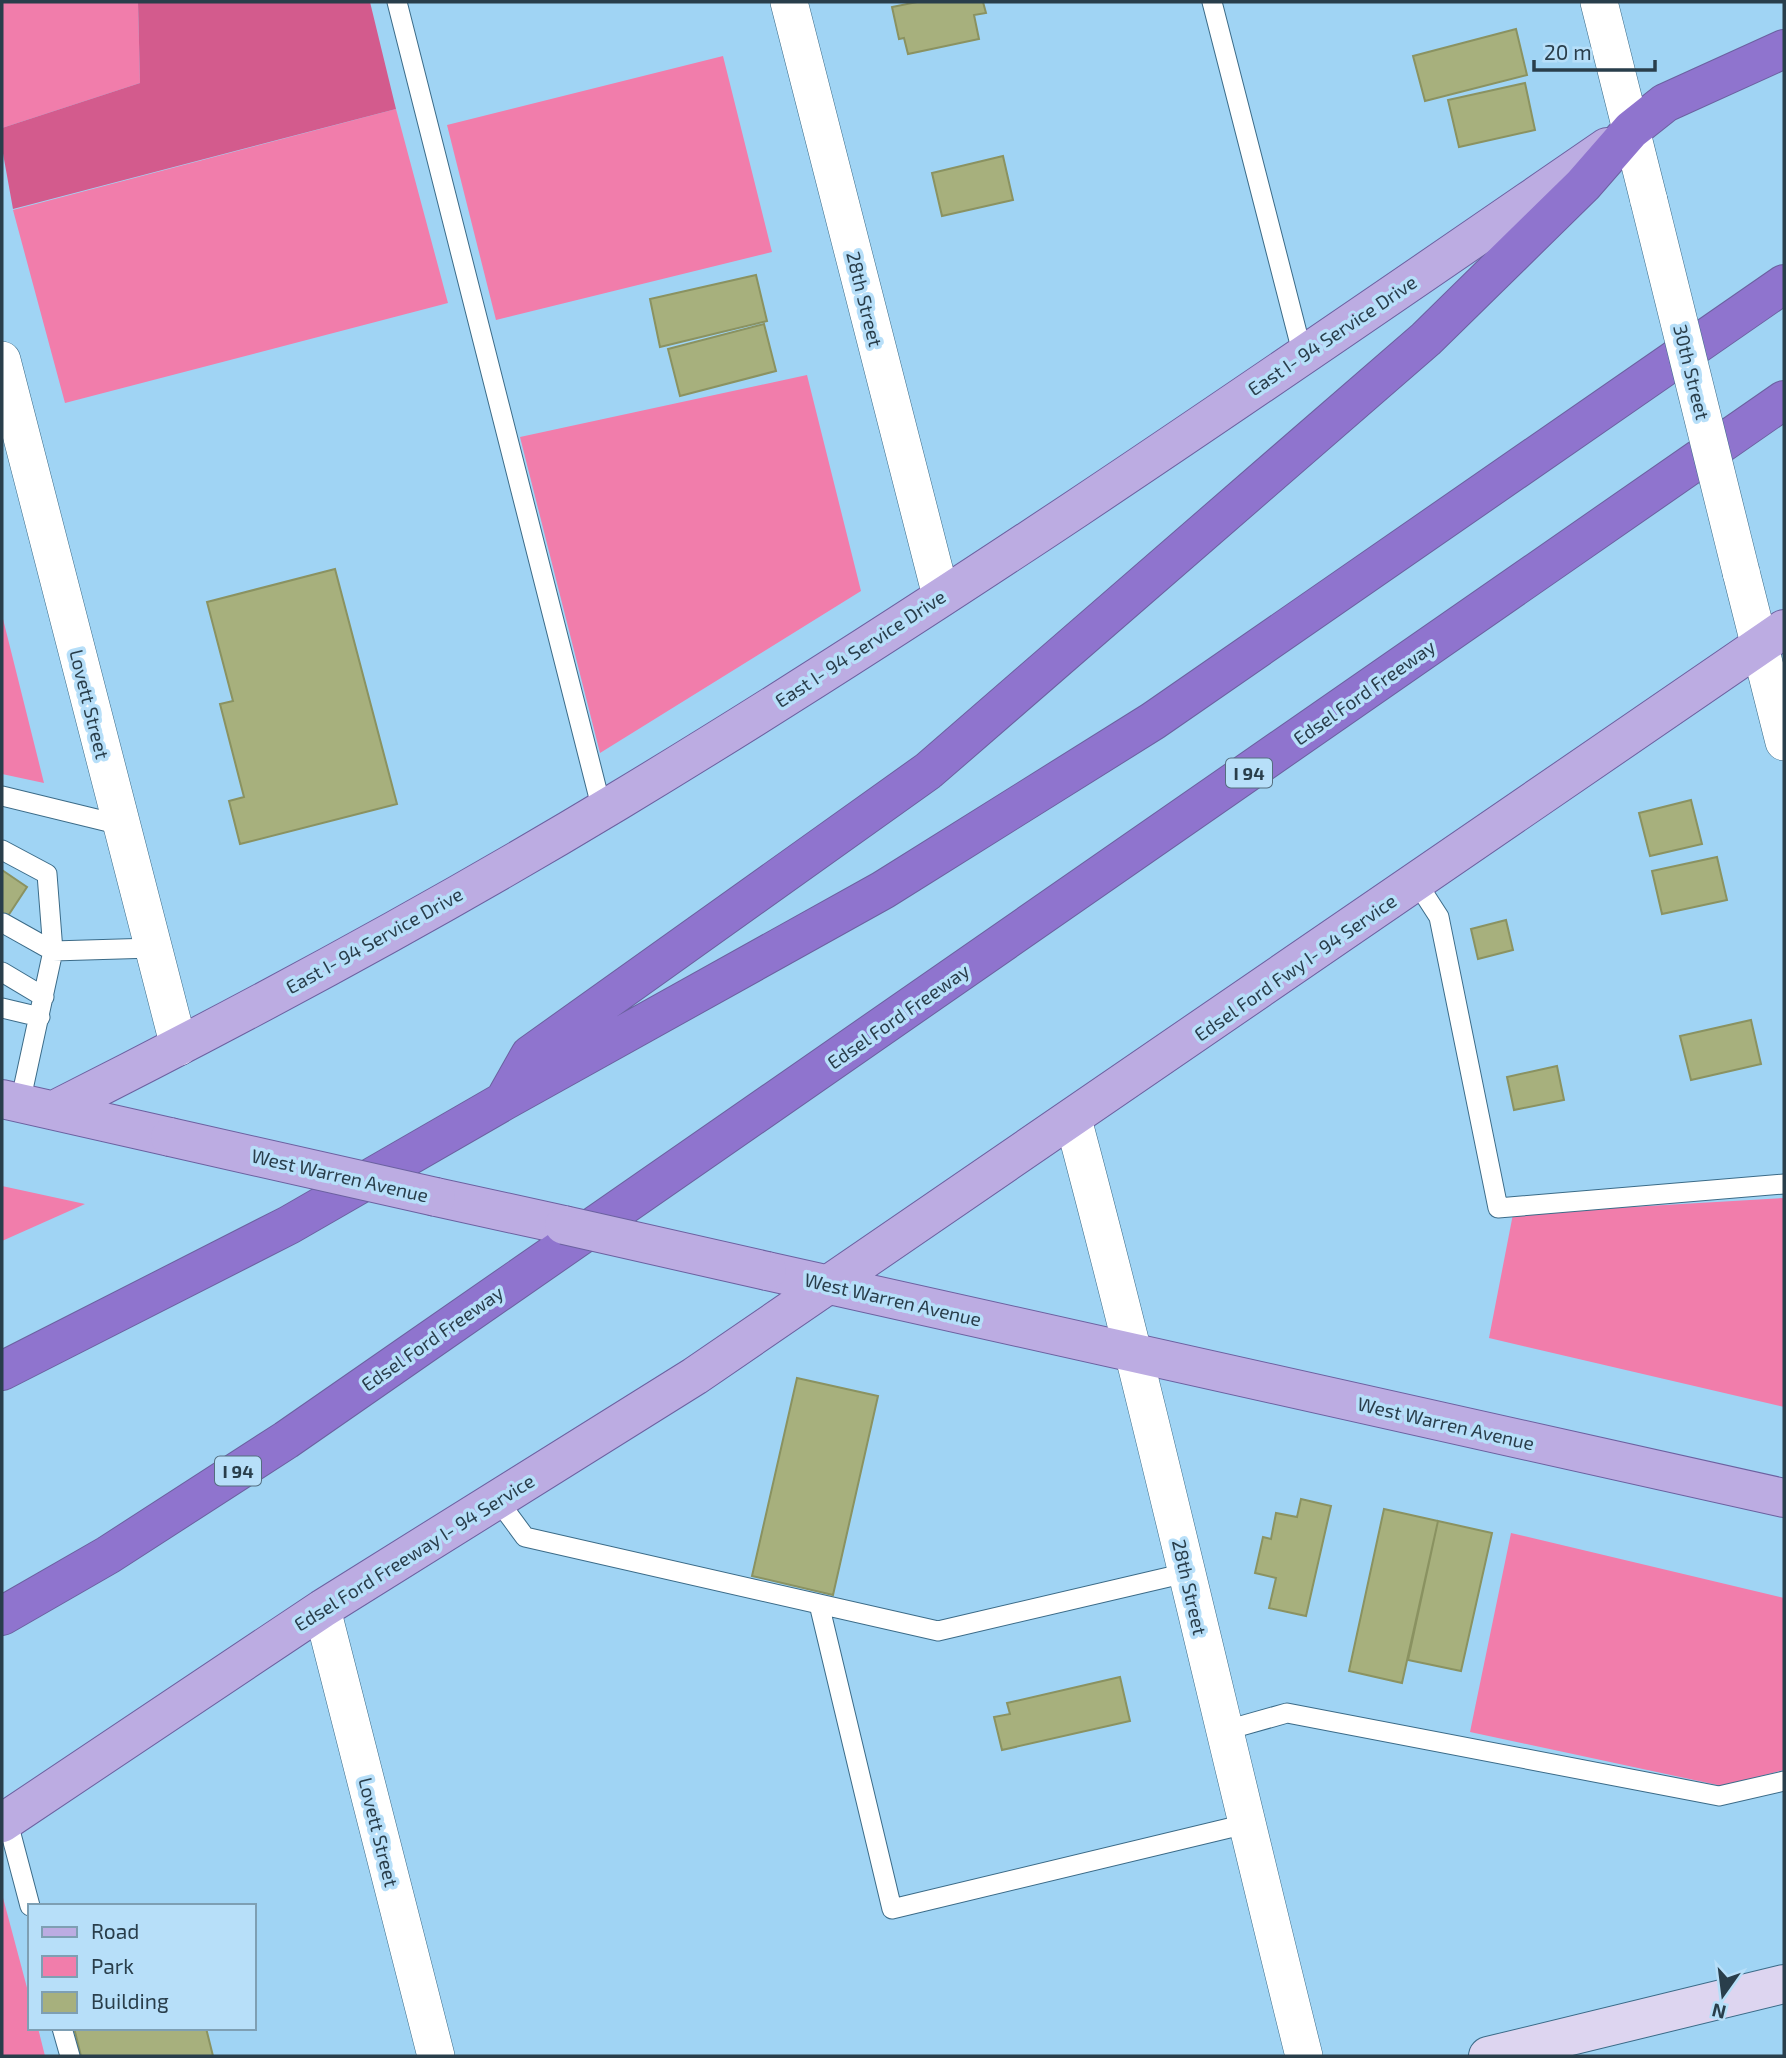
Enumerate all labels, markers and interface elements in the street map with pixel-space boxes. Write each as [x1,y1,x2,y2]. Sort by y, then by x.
scale bar [1534,28,1655,72]
text: 20 m [1544,39,1592,64]
street label: 28th Street [842,249,888,349]
street label: East I- 94 Service Drive [1243,270,1421,400]
street label: 30th Street [1669,322,1715,422]
street label: East I- 94 Service Drive [770,584,950,712]
street label: Edsel Ford Freeway [1289,634,1439,750]
street label: Lovett Street [65,647,115,761]
road number: I 94 [1226,758,1272,788]
street label: East I- 94 Service Drive [282,882,466,998]
street label: Edsel Ford Fwy I- 94 Service [1190,888,1400,1046]
street label: Edsel Ford Freeway [823,958,973,1074]
street label: West Warren Avenue [249,1143,431,1207]
street label: West Warren Avenue [802,1267,984,1331]
street label: Edsel Ford Freeway [357,1280,507,1396]
street label: West Warren Avenue [1355,1391,1537,1455]
road number: I 94 [215,1456,261,1486]
street label: Edsel Ford Freeway I- 94 Service [290,1468,538,1636]
street label: 28th Street [1168,1537,1212,1637]
street label: Lovett Street [354,1775,404,1889]
legend [28,1904,256,2030]
text: Road [91,1918,139,1943]
text: Park [91,1953,134,1978]
north arrow [1688,1960,1758,2030]
text: Building [91,1988,169,2013]
text: N [1709,1999,1728,2025]

